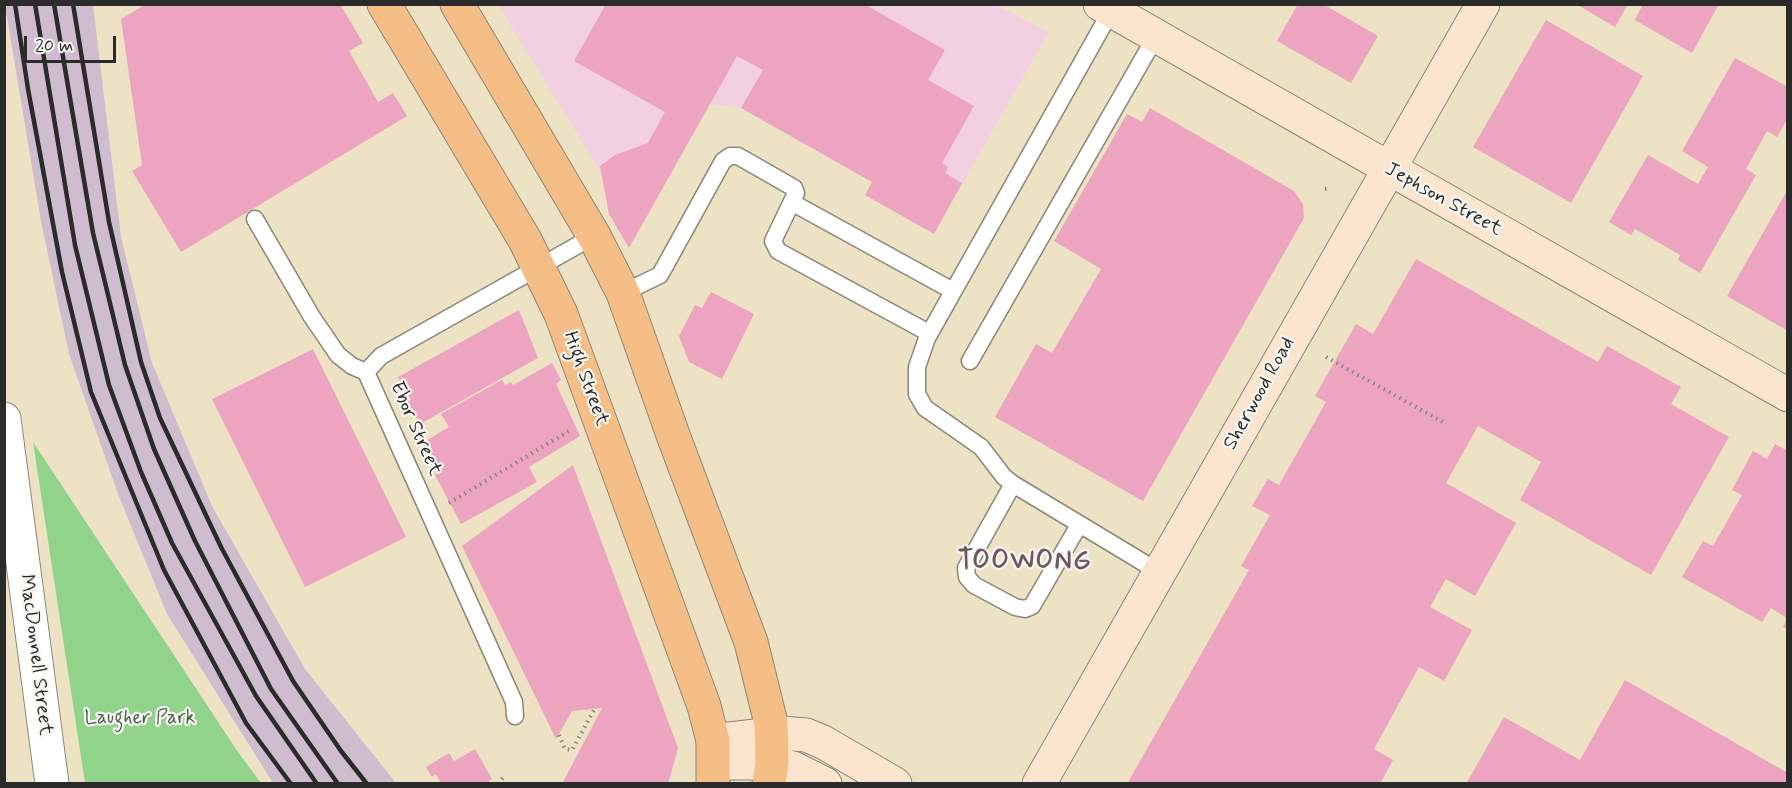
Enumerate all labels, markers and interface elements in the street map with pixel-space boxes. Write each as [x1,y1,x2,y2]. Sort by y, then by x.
scale bar [27,24,118,62]
text: 20 m [35,34,73,58]
street label: Jephson Street [1380,158,1506,242]
street label: High Street [557,329,613,429]
street label: Sherwood Road [1219,333,1301,455]
street label: Ebor Street [384,378,446,480]
district label: TOOWONG [960,547,1090,579]
street label: MacDonnell Street [13,573,57,737]
park label: Laugher Park [85,707,195,731]

